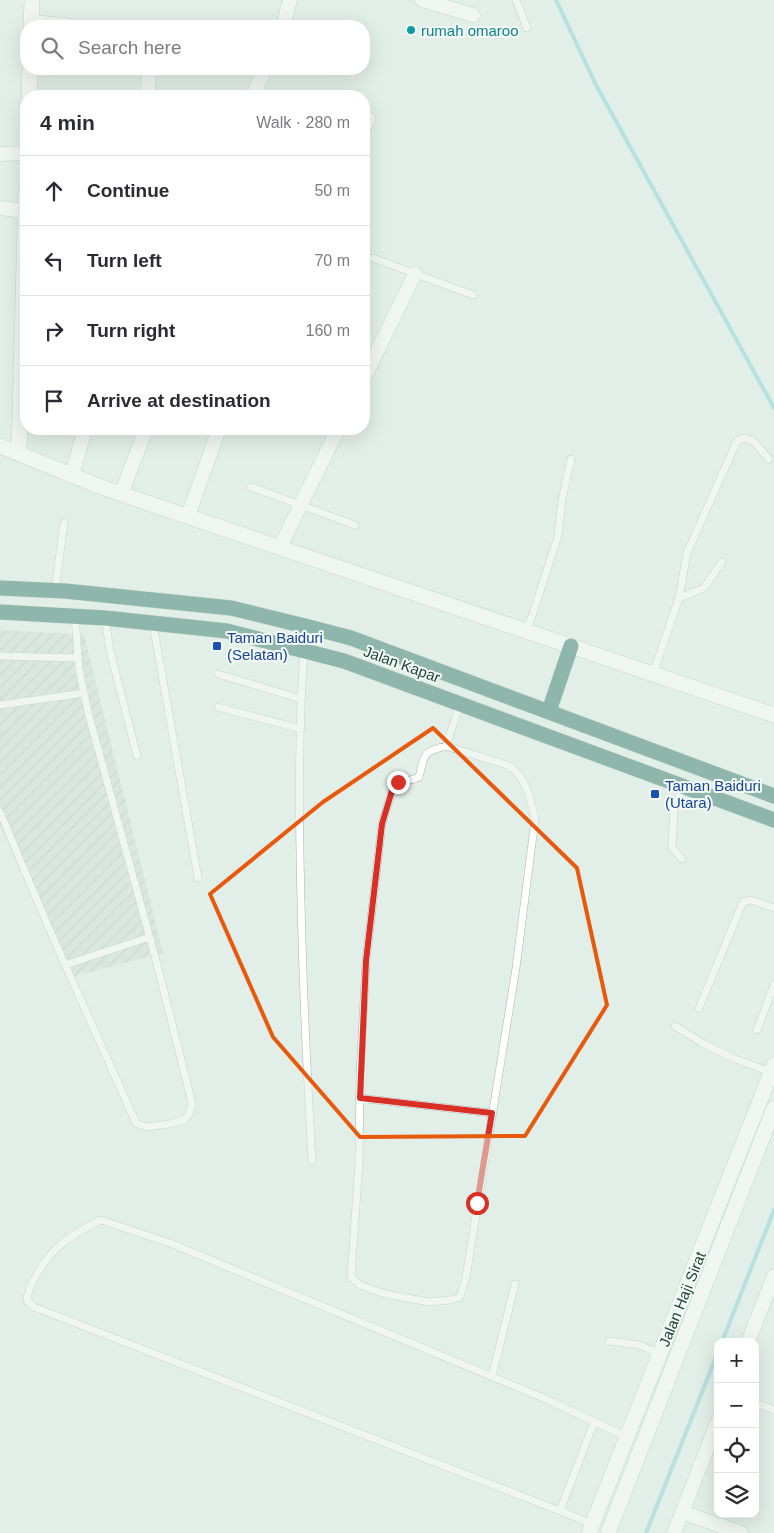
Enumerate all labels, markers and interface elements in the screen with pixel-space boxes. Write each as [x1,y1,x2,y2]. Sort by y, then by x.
search box [20,20,370,75]
place label: rumah omaroo [421,22,519,39]
marker: rumah omaroo [405,24,417,36]
icon: search [38,34,66,62]
text: Search here [78,37,182,58]
text: 4 min [40,111,95,134]
text: Walk · 280 m [256,114,350,131]
icon: ahead [40,177,68,205]
text: Continue [87,180,169,201]
text: 50 m [314,182,350,199]
icon: left [40,247,68,275]
text: Turn left [87,250,162,271]
text: 70 m [314,252,350,269]
icon: right [40,317,68,345]
text: Turn right [87,320,175,341]
text: 160 m [306,322,350,339]
icon: arrive [40,387,68,415]
text: Arrive at destination [87,390,271,411]
place label: Taman Baiduri (Selatan) [227,629,323,663]
marker: Taman Baiduri (Selatan) [211,640,223,652]
street label: Jalan Kapar [361,642,443,686]
route end [387,771,410,794]
place label: Taman Baiduri (Utara) [665,777,761,811]
marker: Taman Baiduri (Utara) [649,788,661,800]
route start [466,1192,489,1215]
street label: Jalan Haji Sirat [655,1248,709,1349]
map controls [714,1338,759,1518]
button: + [714,1338,759,1383]
button: − [714,1383,759,1428]
button: locate [714,1428,759,1473]
button: layers [714,1473,759,1518]

